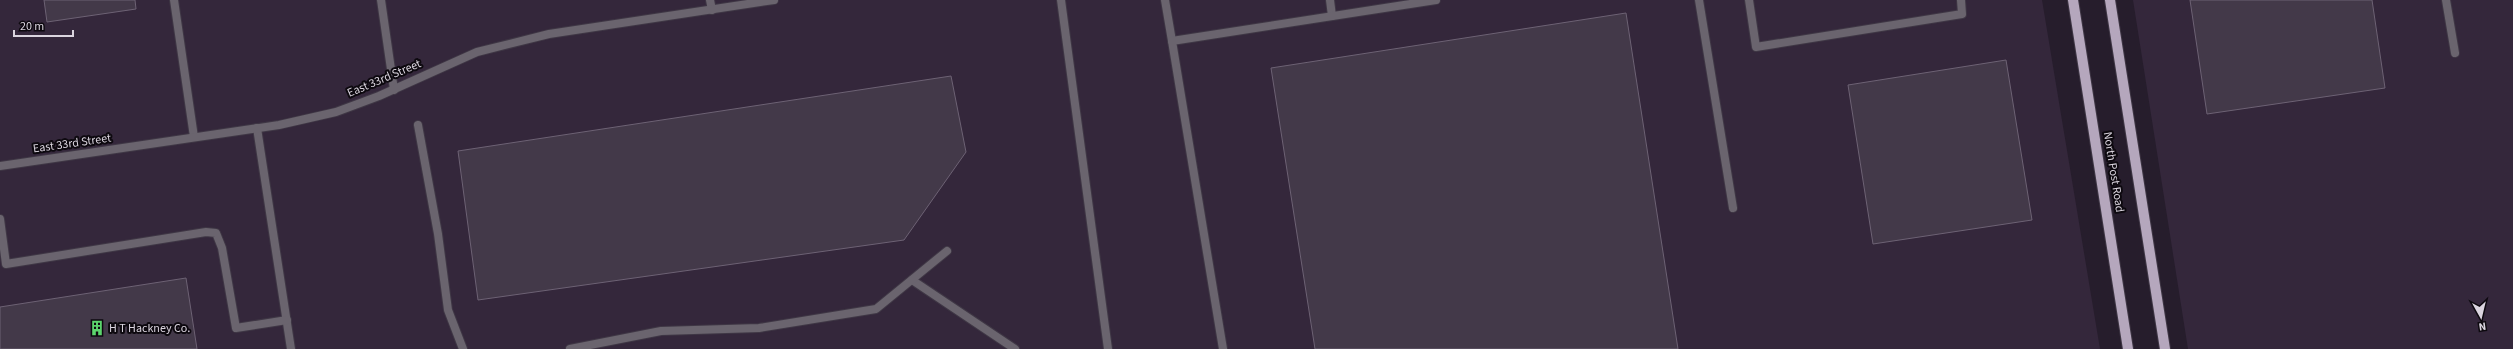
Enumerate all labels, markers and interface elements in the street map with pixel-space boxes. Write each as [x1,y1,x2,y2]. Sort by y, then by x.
scale bar [14,12,73,38]
text: 20 m [20,18,44,35]
street label: East 33rd Street [345,55,424,102]
street label: East 33rd Street [32,130,112,157]
street label: North Post Road [2099,131,2128,214]
north arrow [2461,297,2501,337]
text: N [2478,318,2487,334]
building icon: H T Hackney Co. [88,319,106,337]
place label: H T Hackney Co. [109,320,190,337]

